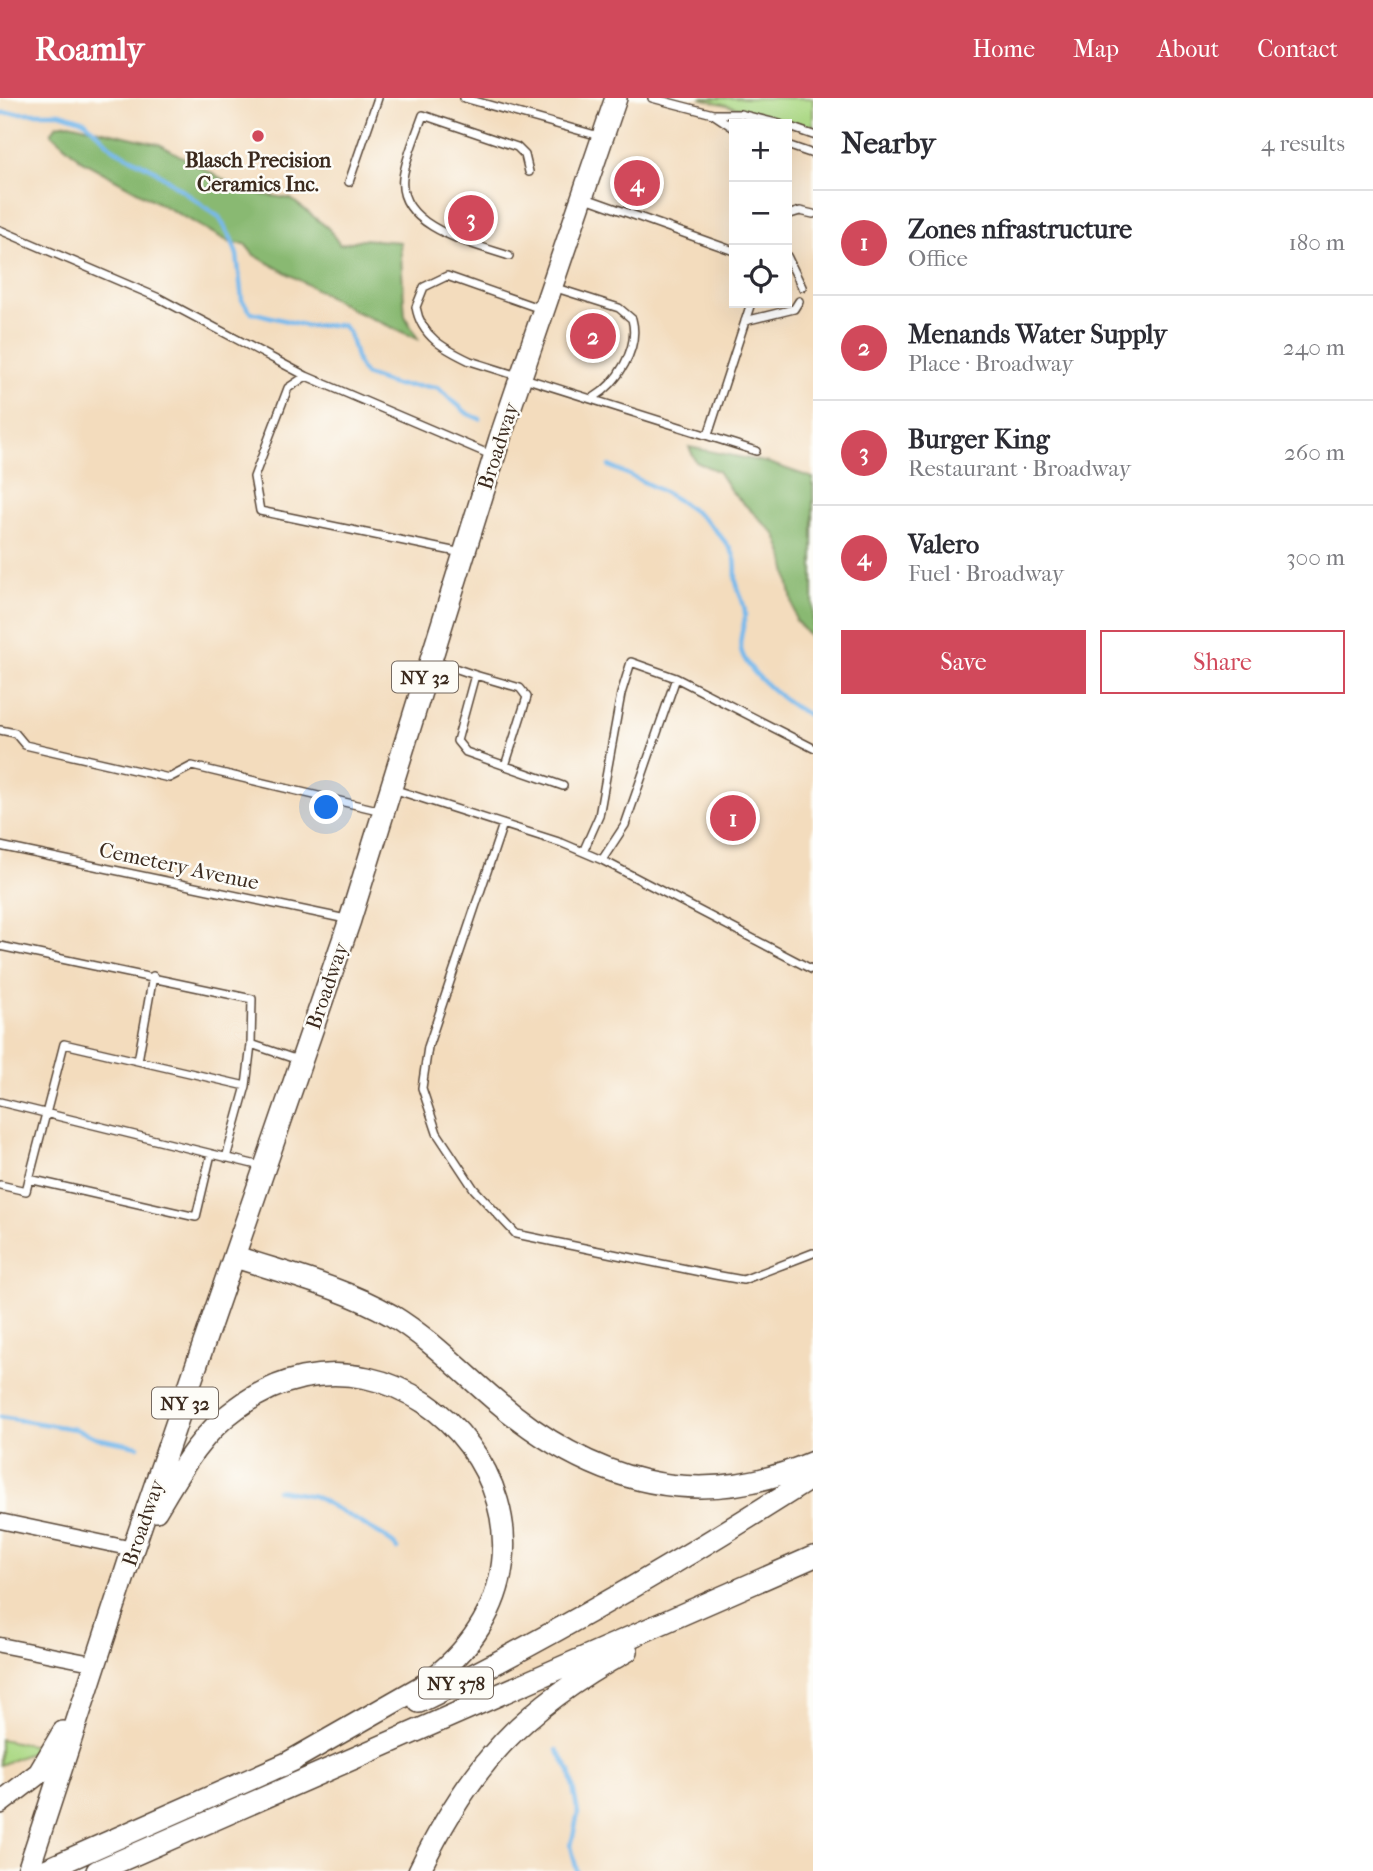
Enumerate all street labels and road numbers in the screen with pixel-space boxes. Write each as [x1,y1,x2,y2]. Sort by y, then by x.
street label: Broadway [473,399,524,493]
road number: NY 32 [392,662,458,692]
street label: Cemetery Avenue [97,837,261,895]
street label: Broadway [301,939,353,1032]
road number: NY 32 [152,1387,218,1418]
street label: Broadway [117,1476,169,1569]
road number: NY 378 [419,1667,493,1698]

